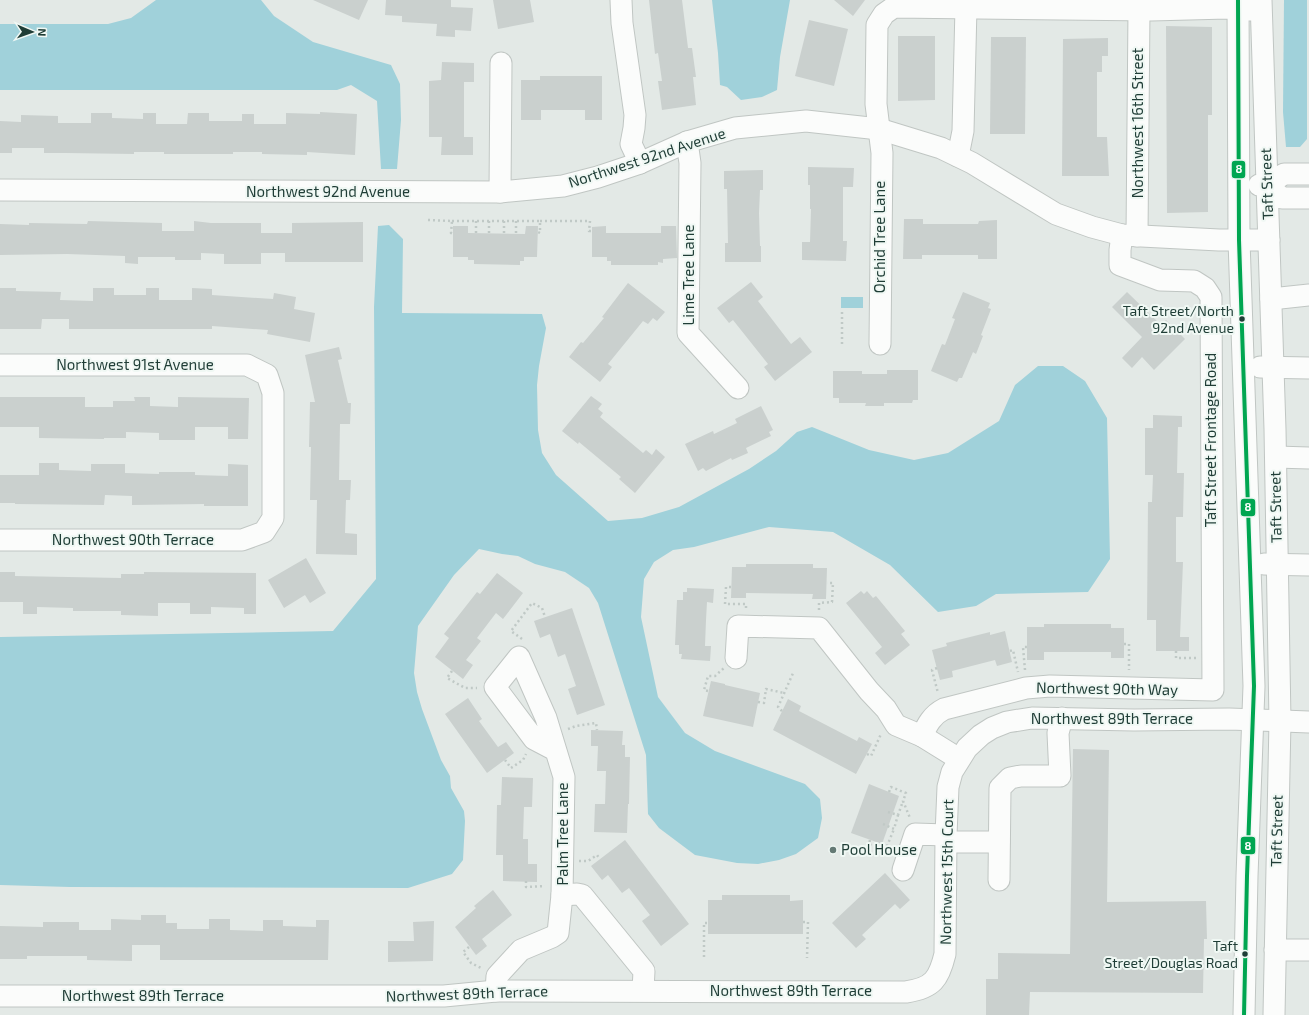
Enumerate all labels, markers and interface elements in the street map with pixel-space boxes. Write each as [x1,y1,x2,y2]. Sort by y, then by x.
north arrow [12,12,52,52]
text: N [36,28,49,37]
street label: Northwest 16th Street [1128,47,1146,198]
street label: Northwest 92nd Avenue [566,123,728,191]
street label: Taft Street [1256,147,1276,220]
line badge: 8 [1231,160,1246,179]
text: 8 [1236,162,1243,175]
street label: Orchid Tree Lane [870,181,888,293]
street label: Northwest 92nd Avenue [246,182,410,200]
street label: Lime Tree Lane [679,225,697,325]
place label: Taft Street/North 92nd Avenue [1123,302,1234,336]
marker: Taft Street/North 92nd Avenue [1237,314,1247,324]
street label: Taft Street Frontage Road [1201,353,1219,527]
street label: Northwest 91st Avenue [56,355,214,373]
street label: Taft Street [1265,471,1285,543]
line badge: 8 [1240,498,1256,517]
text: 8 [1245,500,1252,513]
street label: Northwest 90th Terrace [52,530,214,548]
street label: Northwest 90th Way [1036,678,1178,698]
street label: Northwest 89th Terrace [1031,709,1193,727]
street label: Palm Tree Lane [553,783,571,885]
street label: Taft Street [1266,795,1286,867]
street label: Northwest 15th Court [936,799,956,945]
line badge: 8 [1240,836,1256,855]
text: 8 [1245,839,1252,852]
place label: Pool House [841,840,917,858]
marker: Pool House [828,845,838,855]
place label: Taft Street/Douglas Road [1104,937,1238,971]
marker: Taft Street/Douglas Road [1240,949,1250,959]
street label: Northwest 89th Terrace [386,981,548,1005]
street label: Northwest 89th Terrace [710,981,872,999]
street label: Northwest 89th Terrace [62,986,224,1004]

